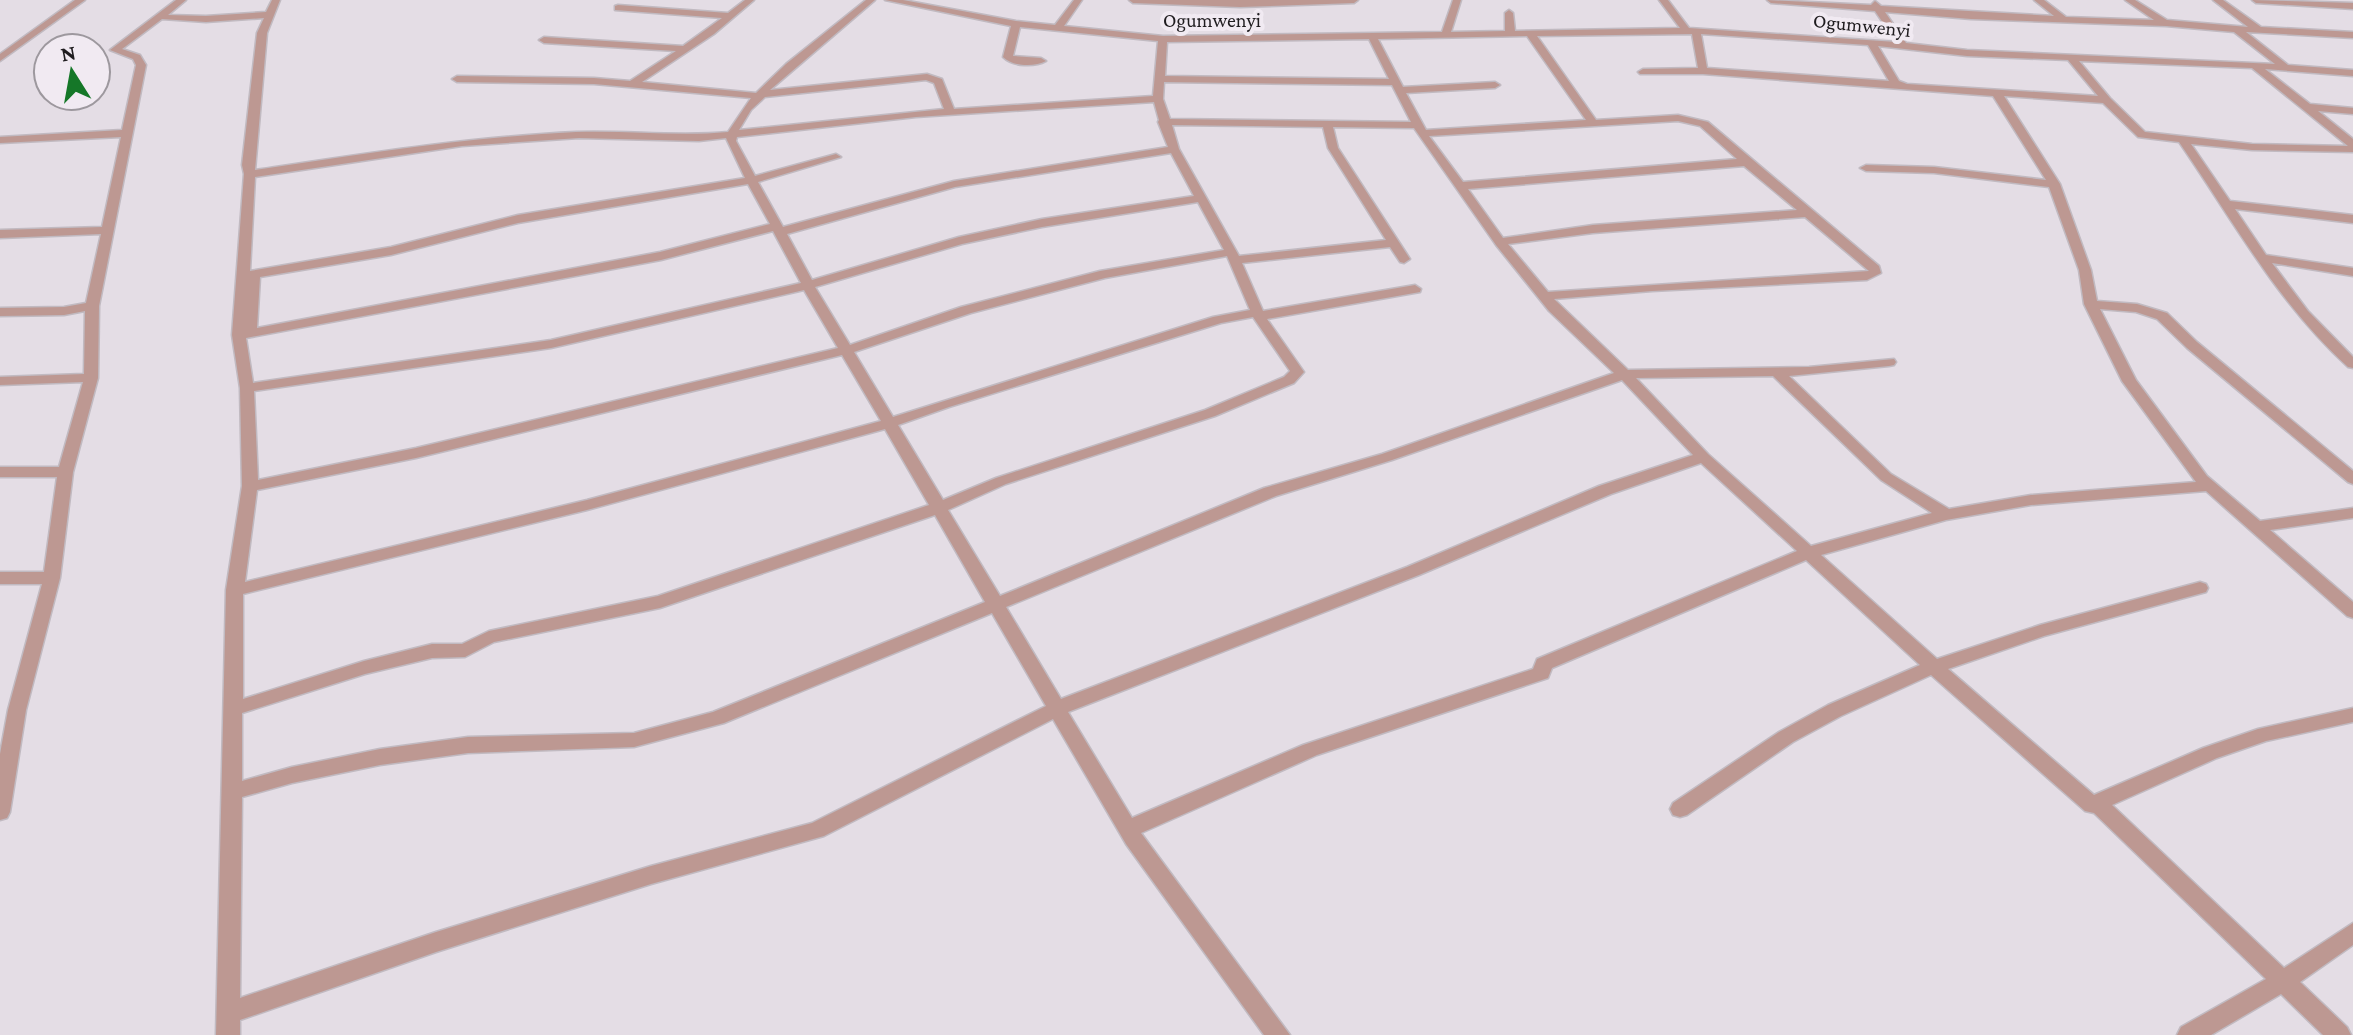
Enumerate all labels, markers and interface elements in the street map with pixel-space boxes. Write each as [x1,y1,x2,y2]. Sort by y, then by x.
street label: Ogumwenyi [1163,9,1261,32]
street label: Ogumwenyi [1812,9,1912,42]
north arrow [32,32,112,112]
text: N [59,39,78,67]

